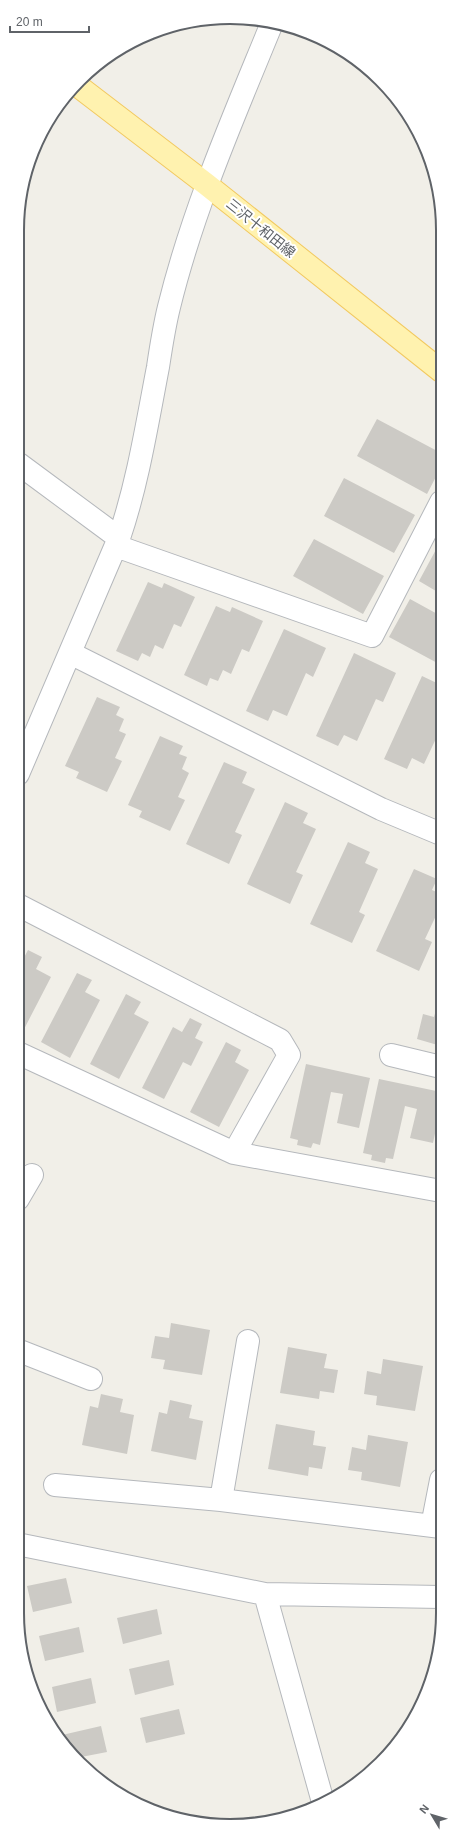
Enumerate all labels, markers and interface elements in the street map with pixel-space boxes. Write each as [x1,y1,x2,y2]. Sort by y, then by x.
scale bar [10,8,89,34]
text: 20 m [16,15,43,29]
street label: 三沢十和田線 [223,195,299,261]
north arrow [412,1795,452,1835]
text: N [417,1802,431,1816]

